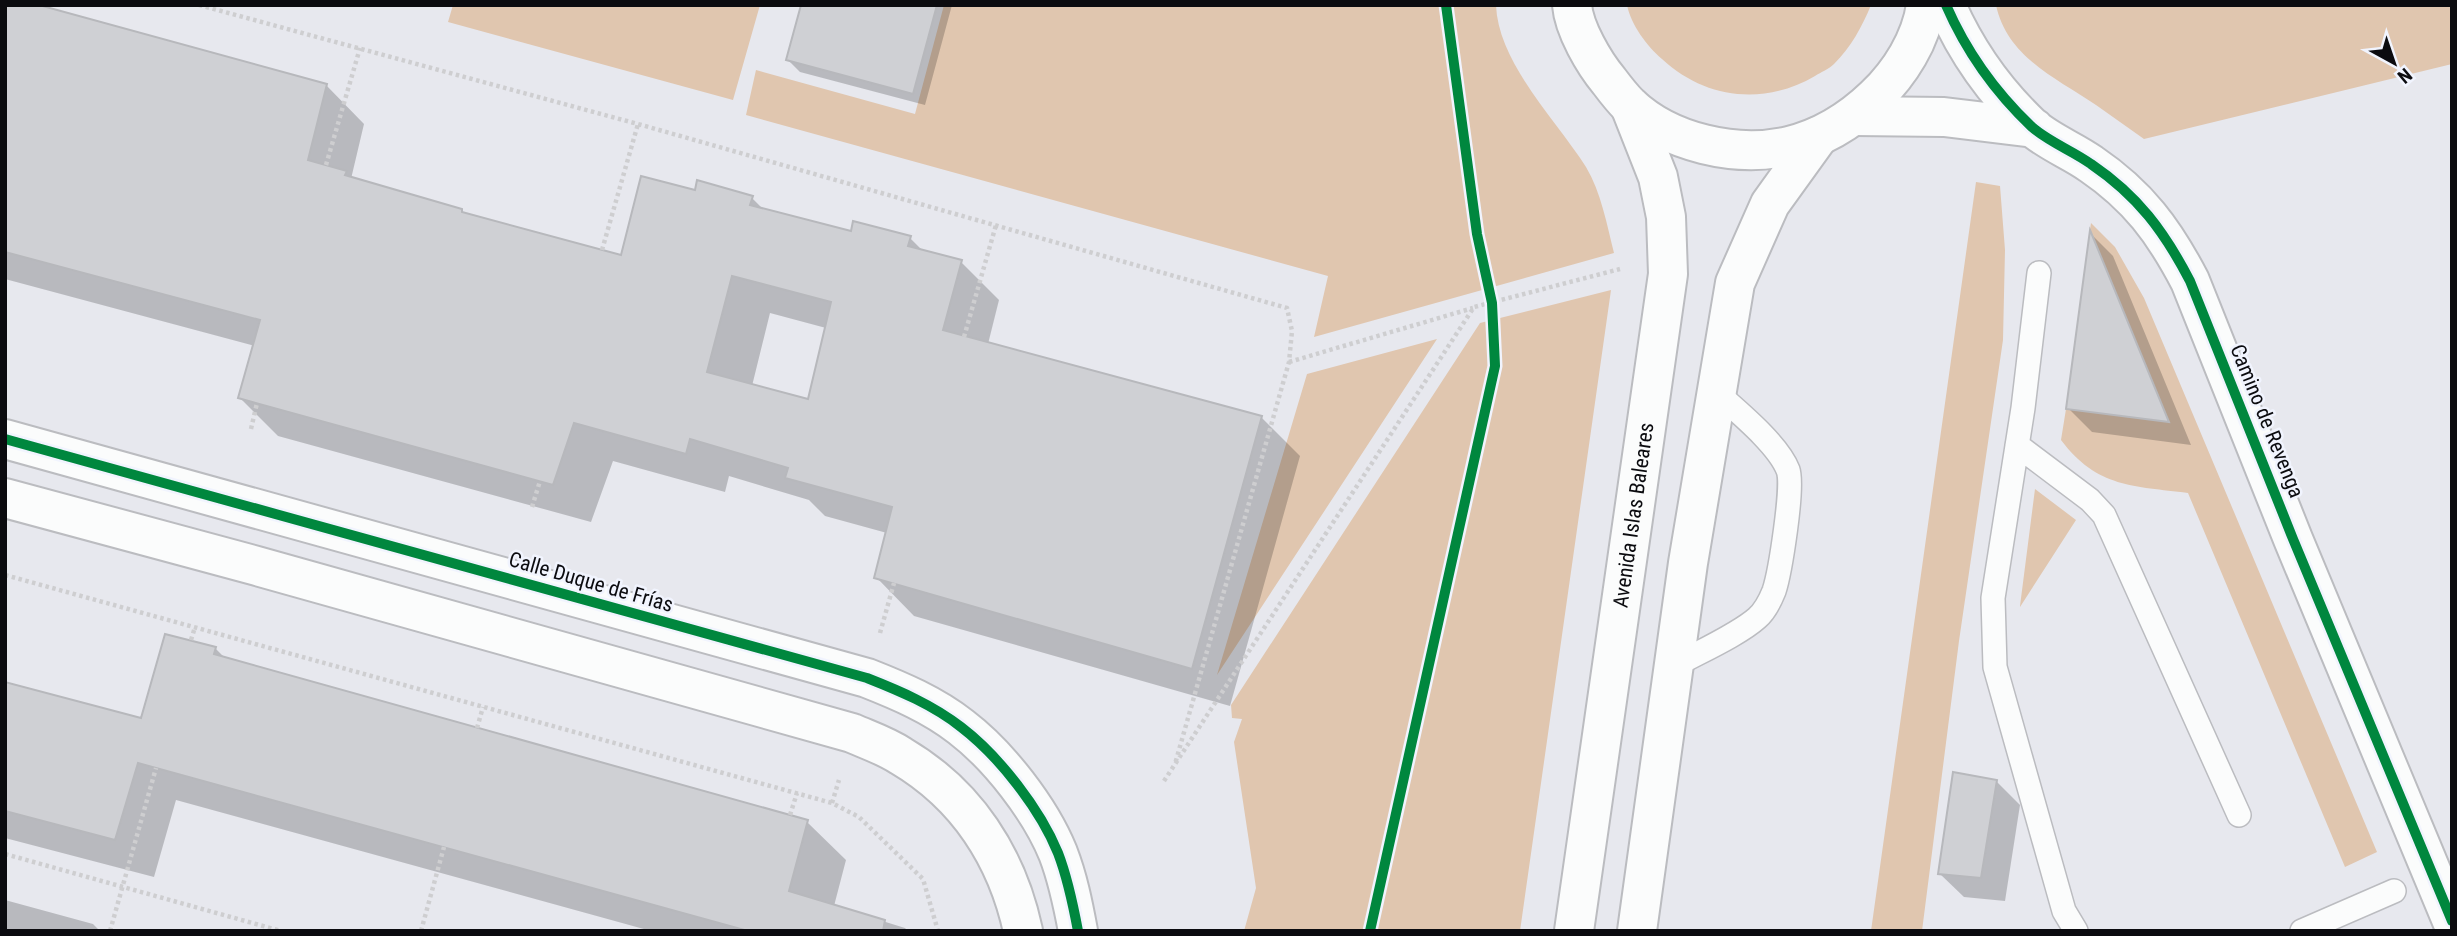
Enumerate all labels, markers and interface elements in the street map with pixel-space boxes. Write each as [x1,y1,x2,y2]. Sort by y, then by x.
north arrow [2359,28,2429,98]
text: N [2393,63,2416,88]
street label: Camino de Revenga [2225,341,2309,501]
street label: Avenida Islas Baleares [1608,421,1659,609]
street label: Calle Duque de Frías [506,547,676,617]

